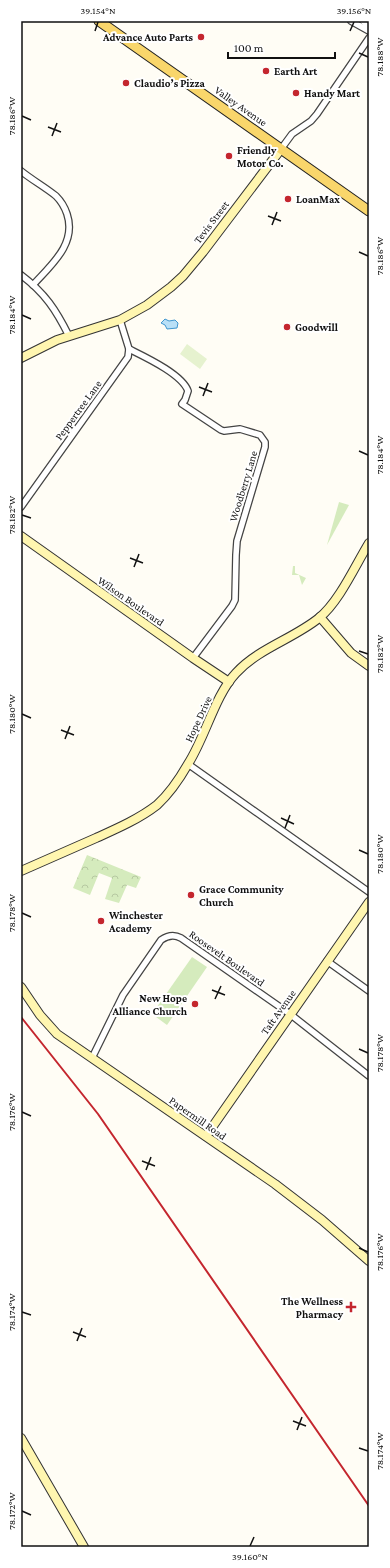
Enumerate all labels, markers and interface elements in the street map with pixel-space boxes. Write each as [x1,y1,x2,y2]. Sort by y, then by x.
text: 39.154°N [81,5,116,16]
text: 39.156°N [337,5,372,16]
place label: Advance Auto Parts [102,31,194,43]
marker: Advance Auto Parts [196,32,206,42]
scale bar [228,34,335,60]
text: 78.188°W [374,37,385,76]
text: 100 m [234,41,264,55]
place label: Earth Art [274,65,317,77]
marker: Earth Art [261,66,271,76]
place label: Claudio’s Pizza [134,77,206,89]
marker: Claudio’s Pizza [121,78,131,88]
street label: Valley Avenue [212,84,270,129]
place label: Handy Mart [304,87,360,99]
marker: Handy Mart [291,88,301,98]
text: 78.186°W [6,96,17,135]
place label: Friendly Motor Co. [237,144,284,169]
marker: Friendly Motor Co. [224,151,234,161]
place label: LoanMax [296,193,340,205]
marker: LoanMax [283,194,293,204]
street label: Tevis Street [191,198,231,246]
text: 78.186°W [374,236,385,275]
text: 78.184°W [6,295,17,334]
place label: Goodwill [295,321,339,333]
marker: Goodwill [282,322,292,332]
street label: Peppertree Lane [52,378,105,443]
text: 78.184°W [374,435,385,474]
street label: Woodberry Lane [227,449,260,523]
text: 78.182°W [6,495,17,534]
street label: Wilson Boulevard [96,574,167,628]
text: 78.182°W [374,634,385,673]
text: 78.180°W [6,694,17,734]
street label: Hope Drive [182,694,215,744]
text: 78.180°W [374,834,385,874]
place label: Grace Community Church [199,883,284,908]
marker: Grace Community Church [186,890,196,900]
text: 78.178°W [6,893,17,932]
place label: Winchester Academy [108,909,164,934]
marker: Winchester Academy [96,916,106,926]
street label: Roosevelt Boulevard [187,928,267,989]
street label: Taft Avenue [258,987,298,1037]
place label: New Hope Alliance Church [112,992,188,1017]
marker: New Hope Alliance Church [190,999,200,1009]
text: 78.178°W [374,1033,385,1072]
text: 78.176°W [6,1092,17,1131]
street label: Papermill Road [167,1094,229,1143]
text: 78.176°W [374,1232,385,1271]
text: 78.174°W [6,1292,17,1331]
place label: The Wellness Pharmacy [281,1295,344,1320]
marker: The Wellness Pharmacy [346,1302,356,1312]
text: 78.174°W [374,1431,385,1470]
text: 78.172°W [6,1491,17,1530]
text: 39.160°N [232,1551,268,1562]

